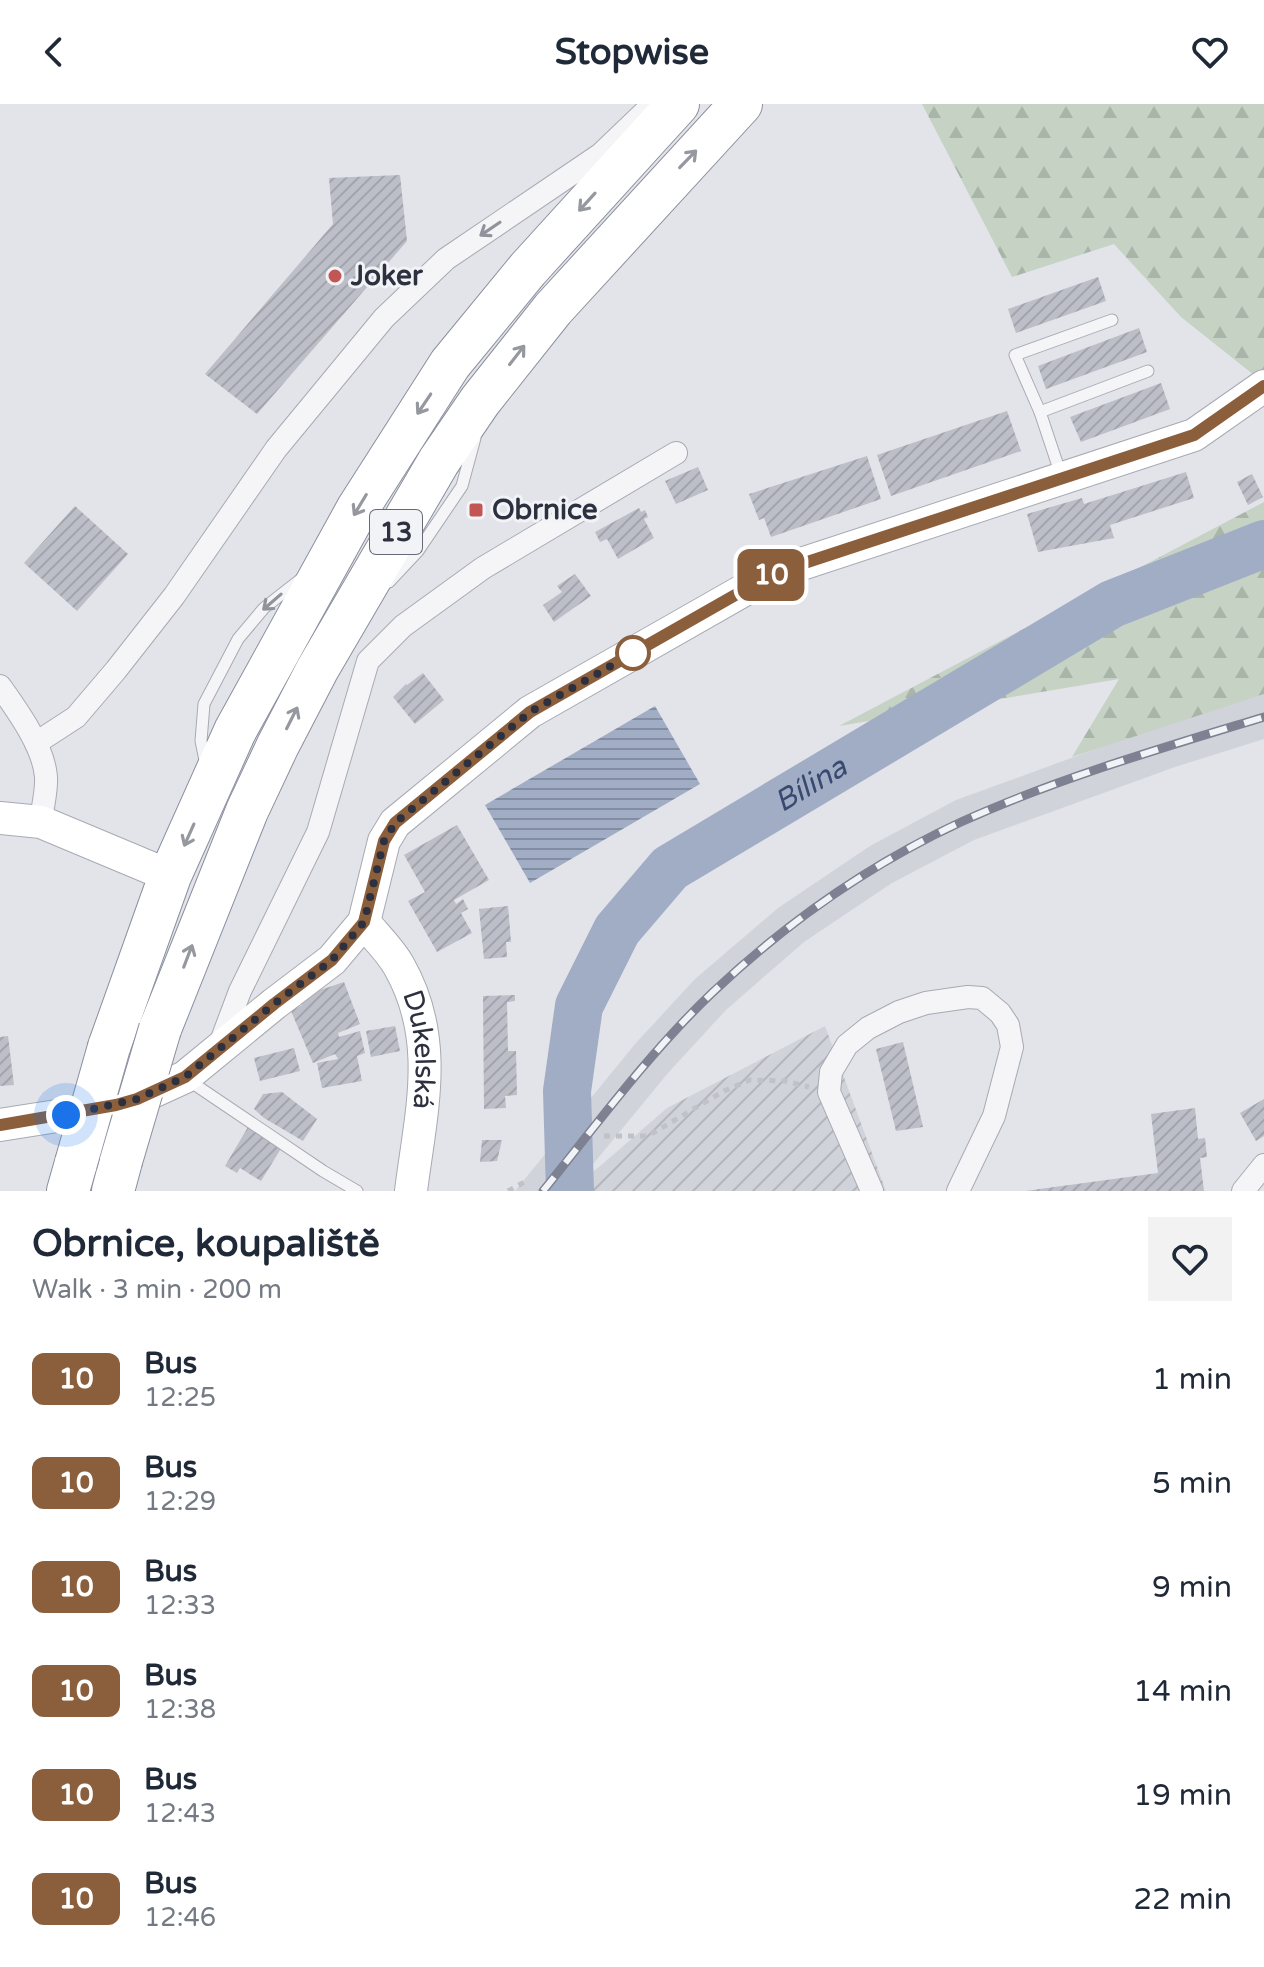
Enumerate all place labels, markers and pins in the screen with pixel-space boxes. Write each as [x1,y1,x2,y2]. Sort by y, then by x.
place label: Joker [350,259,424,293]
marker: Joker [326,267,344,285]
place label: Obrnice [492,493,598,527]
marker: Obrnice [467,501,485,519]
unlabelled marker [616,636,650,670]

